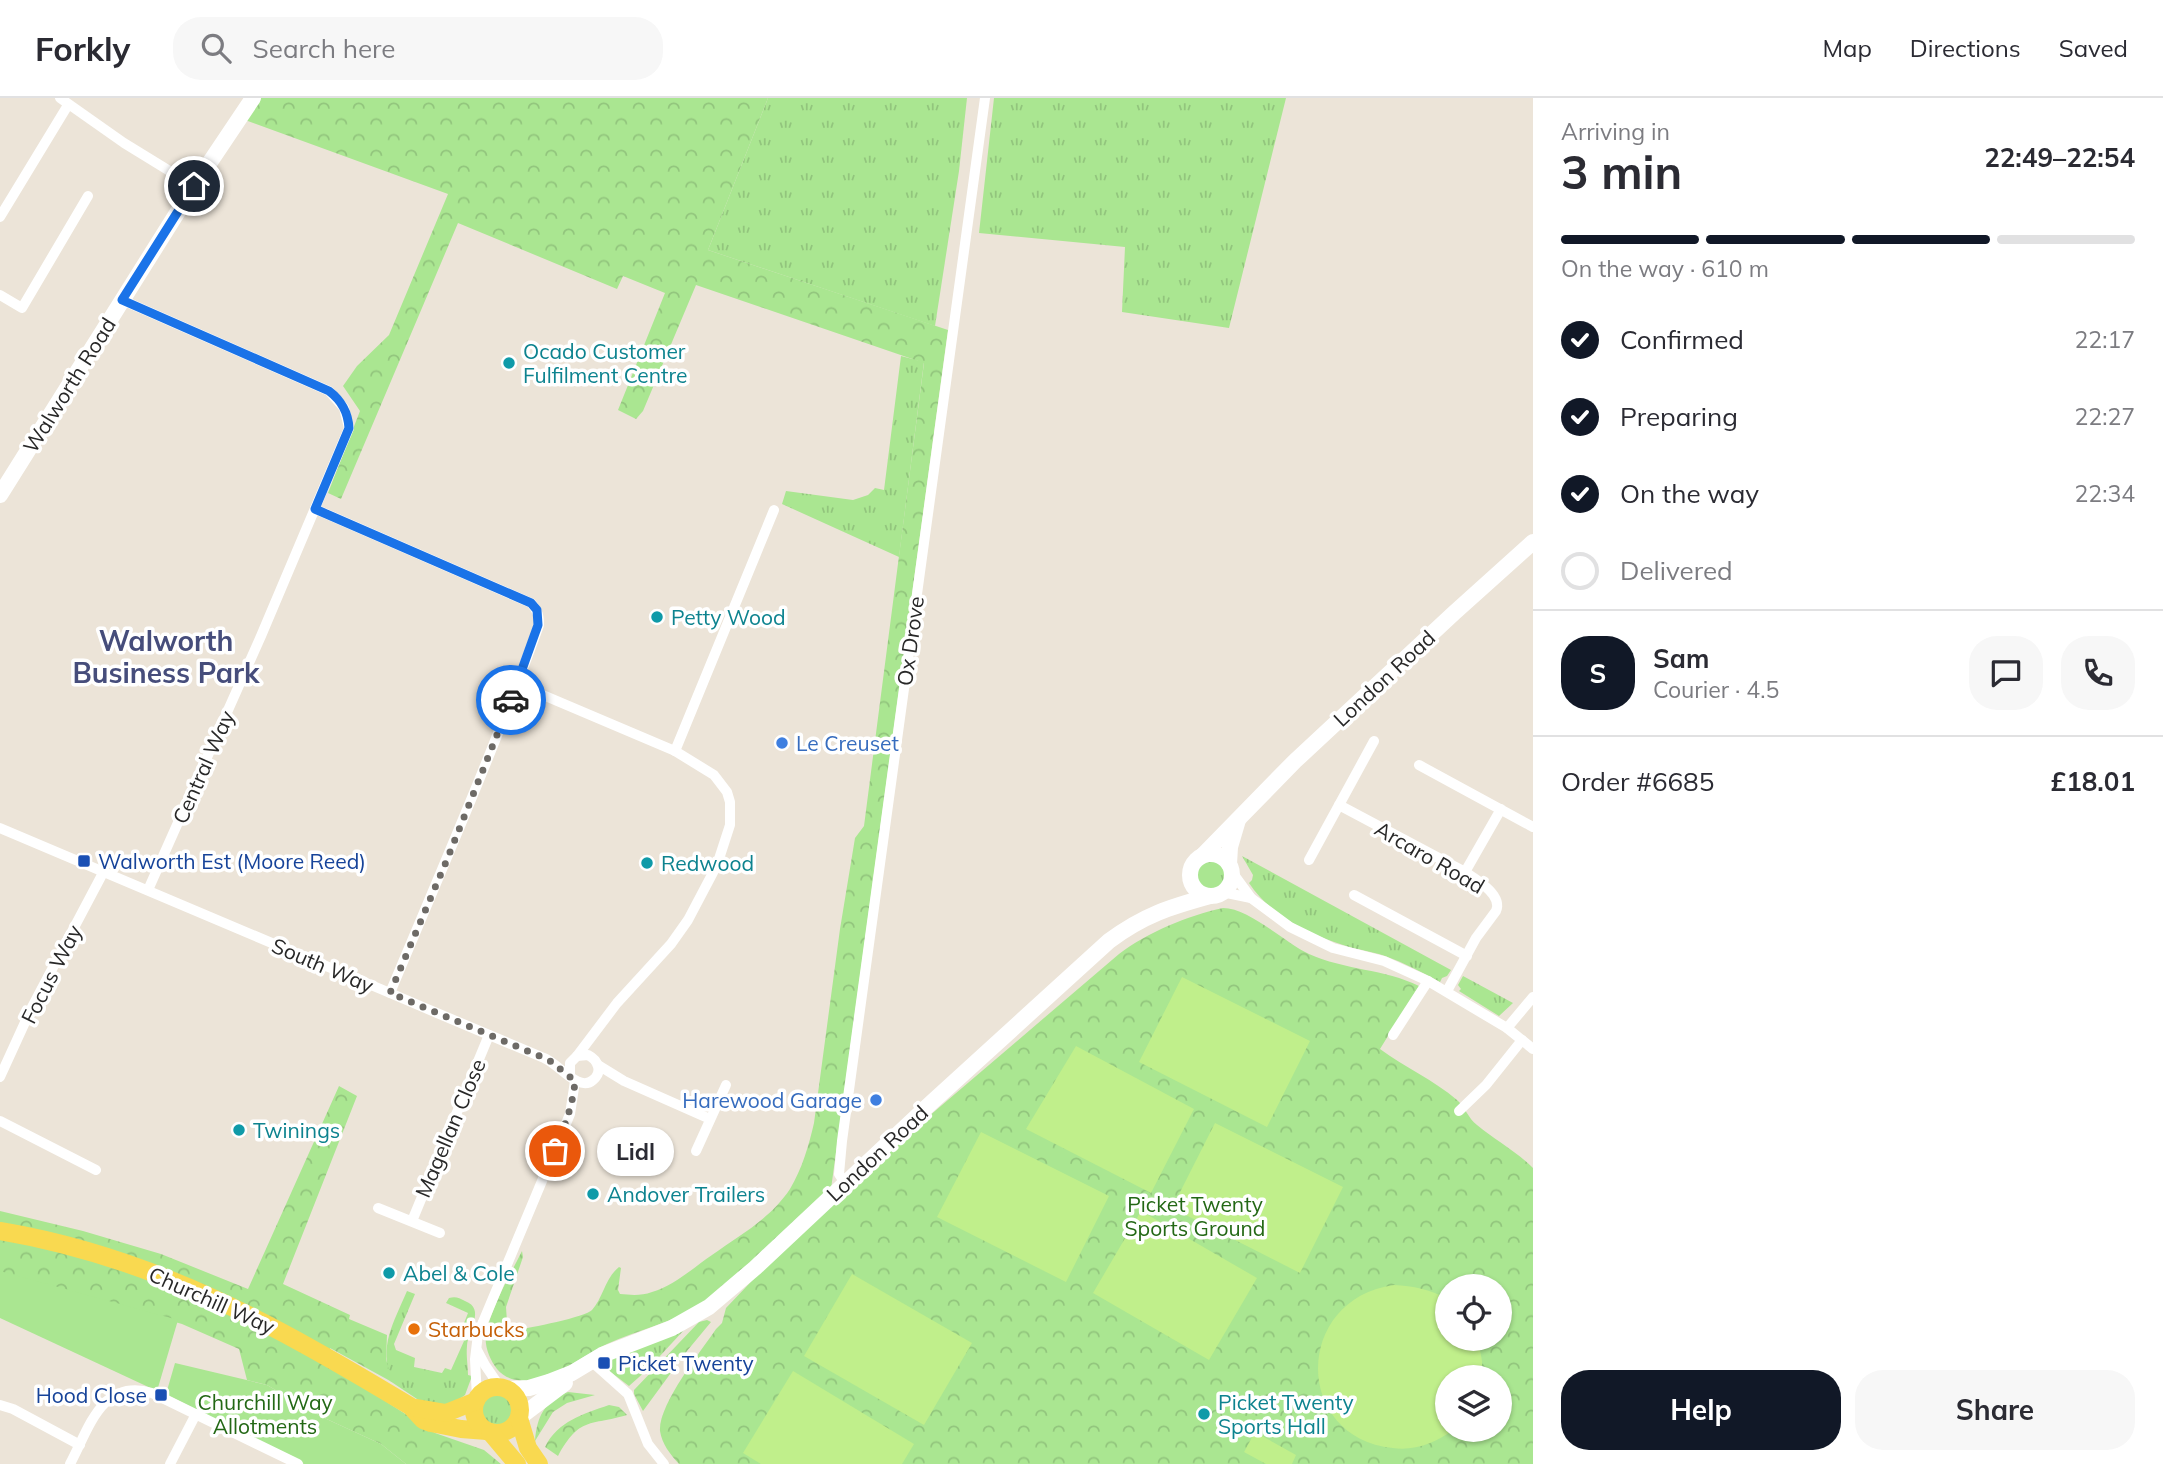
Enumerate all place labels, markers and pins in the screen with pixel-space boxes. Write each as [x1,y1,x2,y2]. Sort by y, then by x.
pin [164,156,224,216]
place label: Ocado Customer Fulfilment Centre [523,338,687,388]
marker: Ocado Customer Fulfilment Centre [501,355,517,371]
place label: Petty Wood [671,604,786,630]
marker: Petty Wood [649,609,665,625]
place label: Le Creuset [796,730,899,756]
marker: Le Creuset [774,735,790,751]
place label: Walworth Est (Moore Reed) [98,848,366,874]
place label: Redwood [661,850,754,876]
marker: Walworth Est (Moore Reed) [76,853,92,869]
marker: Redwood [639,855,655,871]
place label: Harewood Garage [682,1087,862,1113]
marker: Harewood Garage [868,1092,884,1108]
place label: Twinings [253,1117,340,1143]
pin [525,1121,585,1181]
marker: Twinings [231,1122,247,1138]
callout: Lidl [597,1126,674,1176]
place label: Andover Trailers [607,1181,765,1207]
marker: Andover Trailers [585,1186,601,1202]
place label: Abel & Cole [403,1260,515,1286]
marker: Abel & Cole [381,1265,397,1281]
place label: Starbucks [428,1316,525,1342]
marker: Starbucks [406,1321,422,1337]
place label: Picket Twenty [618,1350,754,1376]
marker: Picket Twenty [596,1355,612,1371]
place label: Hood Close [36,1382,147,1408]
marker: Hood Close [153,1387,169,1403]
place label: Picket Twenty Sports Hall [1218,1389,1354,1439]
marker: Picket Twenty Sports Hall [1196,1406,1212,1422]

